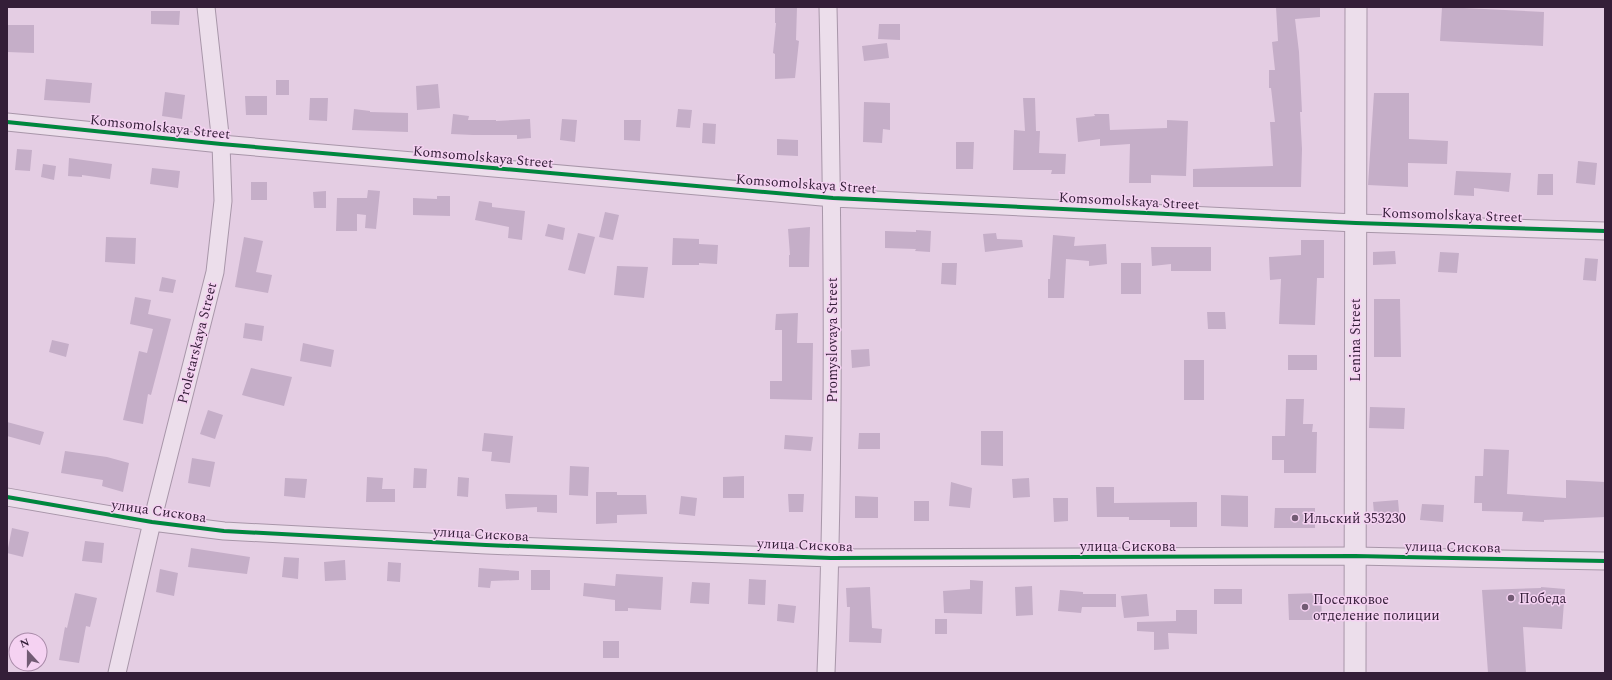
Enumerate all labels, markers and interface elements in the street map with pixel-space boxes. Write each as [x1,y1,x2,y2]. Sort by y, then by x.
street label: Komsomolskaya Street [89,109,231,145]
street label: Komsomolskaya Street [412,140,554,174]
street label: Komsomolskaya Street [735,169,877,199]
street label: Komsomolskaya Street [1058,187,1200,215]
street label: Komsomolskaya Street [1381,202,1523,228]
street label: Promyslovaya Street [822,277,843,403]
street label: Proletarskaya Street [172,280,222,406]
street label: Lenina Street [1345,298,1366,382]
street label: улица Сискова [109,494,208,528]
place label: Ильский 353230 [1303,508,1406,529]
marker: Ильский 353230 [1290,513,1300,523]
street label: улица Сискова [432,521,530,547]
street label: улица Сискова [756,533,853,557]
street label: улица Сискова [1079,536,1176,557]
street label: улица Сискова [1404,536,1501,558]
place label: Победа [1519,588,1566,609]
place label: Поселковое отделение полиции [1313,589,1440,626]
marker: Победа [1506,593,1516,603]
marker: Поселковое отделение полиции [1300,602,1310,612]
north arrow [8,632,48,672]
text: N [17,634,32,653]

